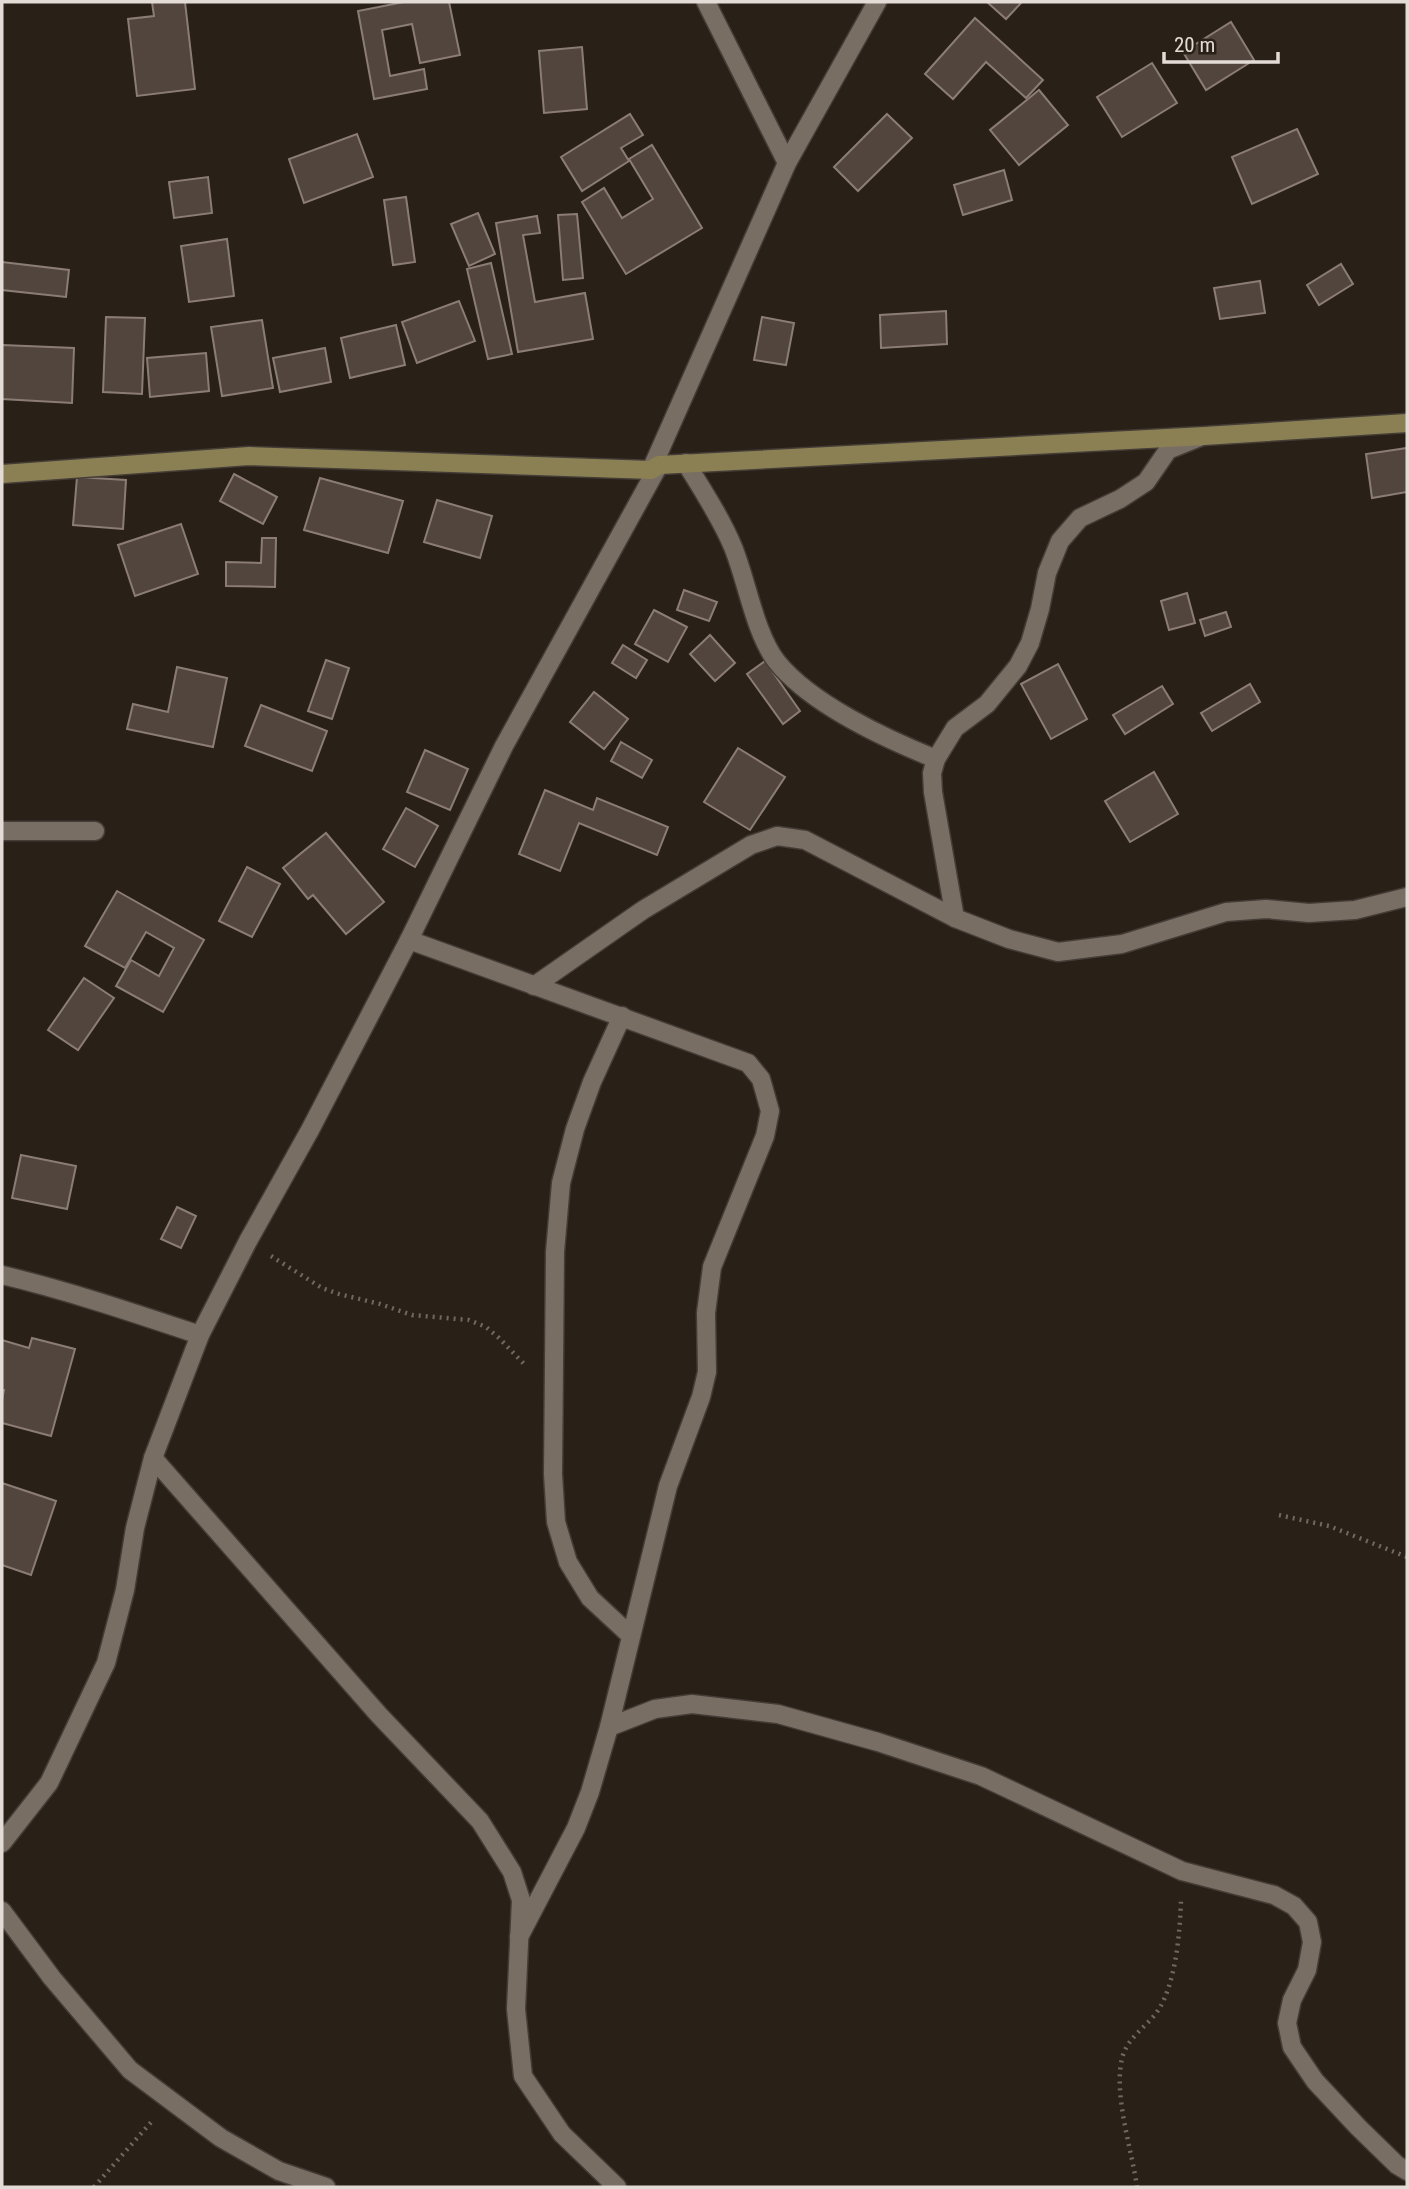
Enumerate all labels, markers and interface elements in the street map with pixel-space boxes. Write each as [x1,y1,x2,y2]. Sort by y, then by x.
scale bar [1164,21,1278,65]
text: 20 m [1174,33,1215,57]

